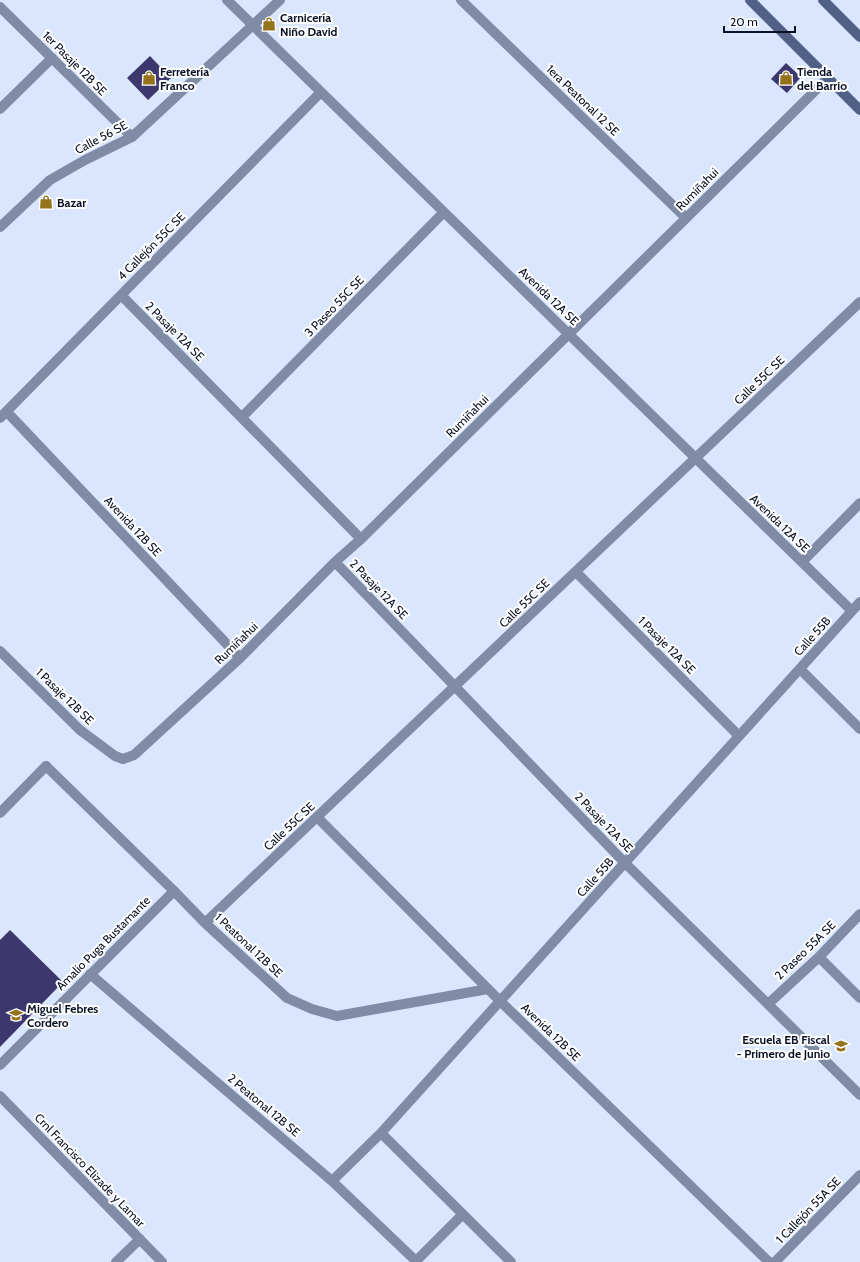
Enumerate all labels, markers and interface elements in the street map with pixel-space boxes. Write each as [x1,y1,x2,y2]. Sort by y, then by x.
scale bar [724,8,795,34]
place label: Carnicería Niño David [280,10,338,39]
text: 20 m [730,14,758,29]
shop icon: Carnicería Niño David [261,16,277,32]
street label: 1er Pasaje 12B SE [40,28,111,99]
street label: 1era Peatonal 12 SE [543,61,623,139]
place label: Ferretería Franco [160,64,209,93]
place label: Tienda del Barrio [797,64,847,93]
shop icon: Ferretería Franco [141,70,157,86]
shop icon: Tienda del Barrio [778,70,794,86]
street label: Calle 56 SE [72,117,130,157]
street label: Rumiñahui [673,165,721,213]
shop icon: Bazar [38,194,54,210]
place label: Bazar [57,195,86,210]
street label: 4 Callejón 55C SE [114,209,188,283]
street label: Avenida 12A SE [516,264,582,328]
street label: 3 Paseo 55C SE [301,272,367,340]
street label: 2 Pasaje 12A SE [142,298,208,364]
street label: Calle 55C SE [731,352,788,408]
street label: Rumiñahui [443,392,491,440]
street label: Avenida 12A SE [747,491,813,555]
street label: Avenida 12B SE [101,493,165,560]
street label: 2 Pasaje 12A SE [347,556,412,622]
street label: Calle 55C SE [496,575,553,631]
street label: 1 Pasaje 12A SE [635,613,699,677]
street label: Calle 55B [790,613,834,659]
street label: Rumiñahui [211,619,261,667]
street label: 1 Pasaje 12B SE [33,665,97,728]
street label: 2 Pasaje 12A SE [572,789,637,855]
street label: Calle 55C SE [260,798,318,853]
street label: Calle 55B [573,854,617,900]
street label: Amalio Puga Bustamante [53,893,153,993]
street label: 1 Peatonal 12B SE [212,910,286,981]
street label: 2 Paseo 55A SE [772,917,839,983]
street label: Avenida 12B SE [518,1000,584,1064]
place label: Miguel Febres Cordero [27,1001,98,1030]
school or university icon: Miguel Febres Cordero [8,1007,24,1023]
place label: Escuela EB Fiscal - Primero de Junio [736,1032,830,1061]
school or university icon: Escuela EB Fiscal - Primero de Junio [833,1038,849,1054]
street label: 2 Peatonal 12B SE [225,1070,303,1140]
street label: Crnl Francisco Elizade y Lamar [32,1110,148,1230]
street label: 1 Callejón 55A SE [772,1173,844,1246]

